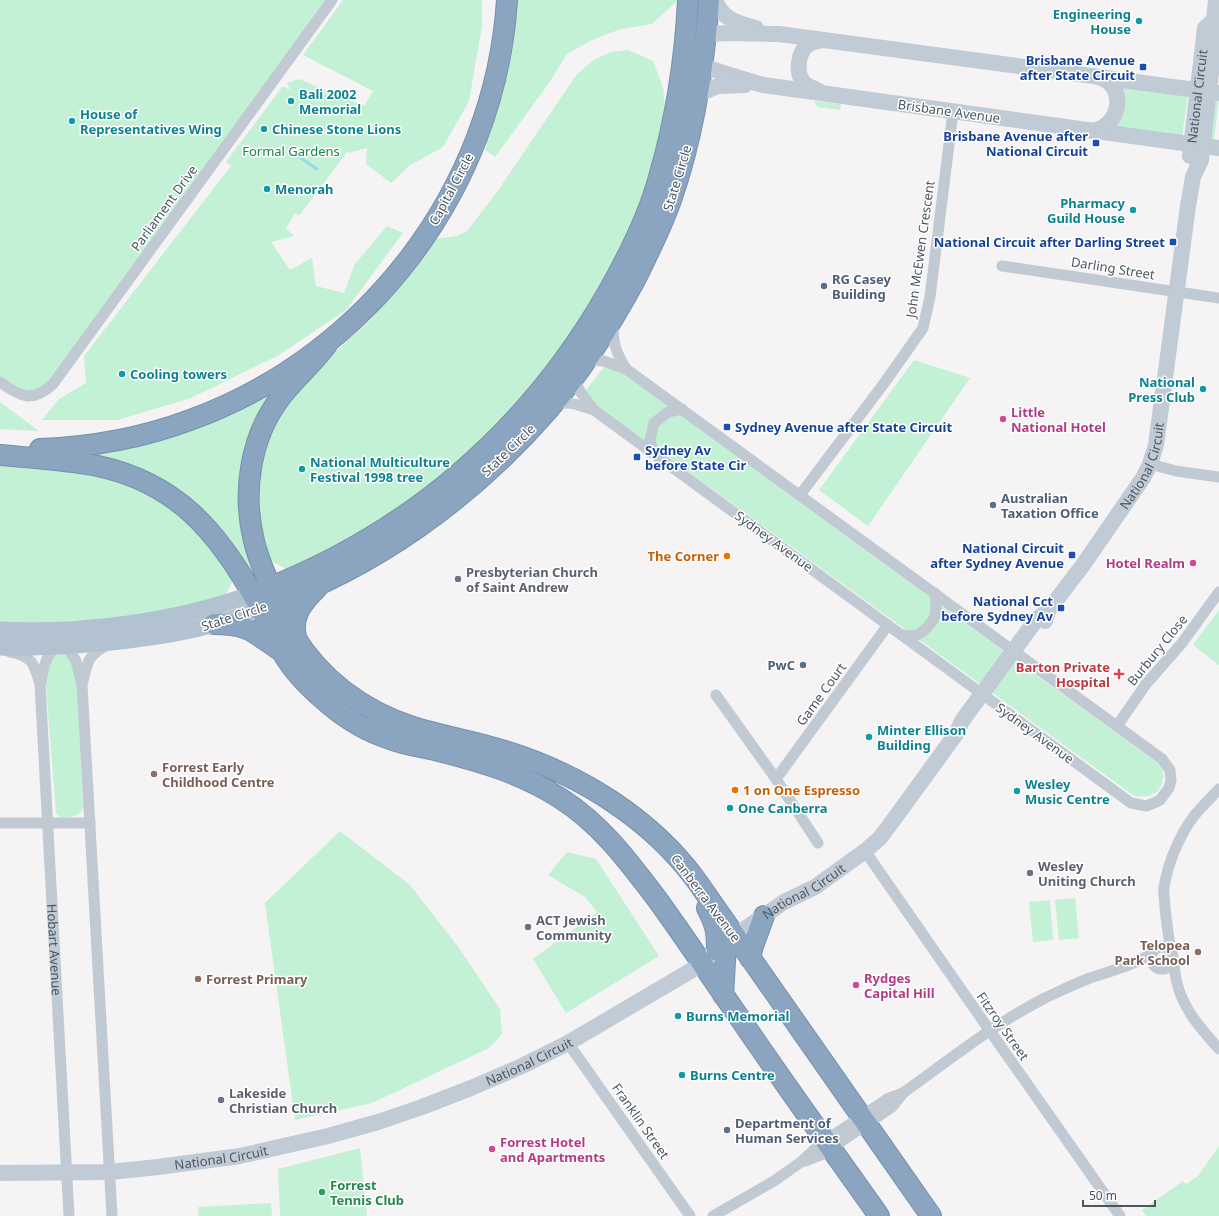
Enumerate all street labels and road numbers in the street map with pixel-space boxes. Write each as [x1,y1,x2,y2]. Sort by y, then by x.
street label: National Circuit [1183,48,1211,144]
street label: Brisbane Avenue [897,95,1001,127]
street label: State Circle [658,143,696,213]
street label: Capital Circle [424,150,478,228]
street label: Parliament Drive [127,161,201,255]
street label: John McEwen Crescent [901,179,939,321]
street label: Darling Street [1070,252,1156,284]
street label: State Circle [477,420,539,480]
street label: National Circuit [1115,421,1168,513]
street label: Sydney Avenue [731,507,817,575]
street label: State Circle [199,597,269,635]
street label: Burbury Close [1123,611,1191,689]
street label: Game Court [792,659,850,729]
street label: Sydney Avenue [992,699,1078,767]
street label: Canberra Avenue [667,850,745,946]
street label: National Circuit [759,859,849,923]
street label: Hobart Avenue [43,903,66,996]
street label: Fitzroy Street [973,988,1033,1064]
street label: National Circuit [483,1033,576,1090]
street label: Franklin Street [608,1080,674,1163]
street label: National Circuit [173,1141,270,1174]

